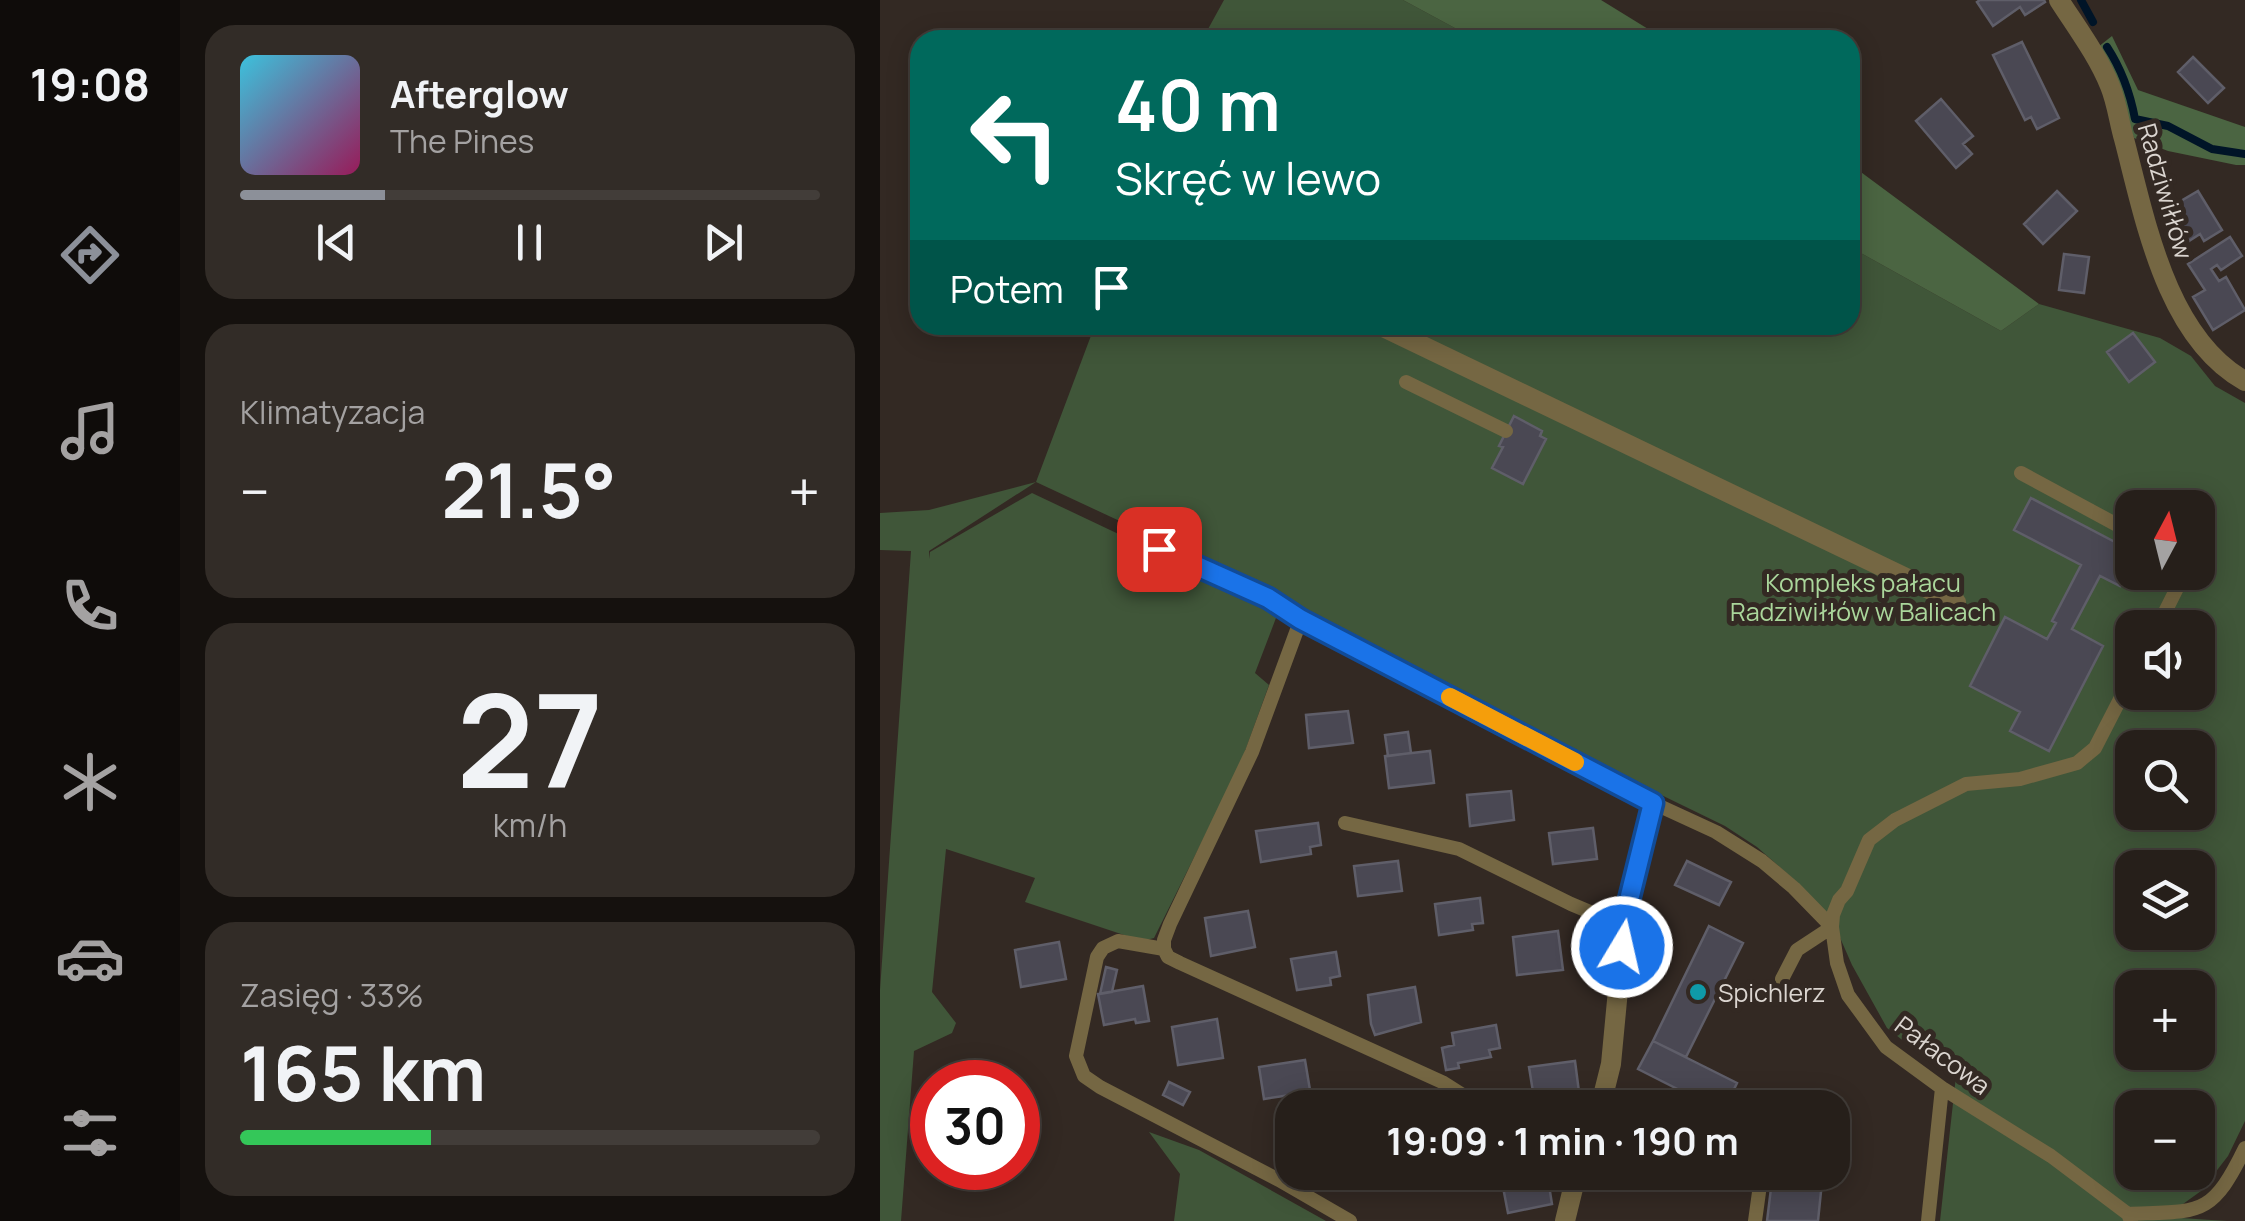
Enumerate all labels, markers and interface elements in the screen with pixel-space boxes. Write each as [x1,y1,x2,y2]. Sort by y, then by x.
text: 19:08 [30,53,150,115]
text: 40 m [1115,56,1281,152]
text: Afterglow [390,67,569,119]
icon: left [950,70,1080,200]
text: The Pines [390,119,534,163]
street label: Radziwiłłów [2130,119,2202,263]
text: Skręć w lewo [1115,147,1381,209]
icon: previous [309,215,364,270]
icon: pause [502,215,557,270]
icon: next [696,215,751,270]
icon: directions [55,220,125,290]
icon: arrive [1084,260,1139,315]
text: Potem [950,262,1064,314]
text: Klimatyzacja [240,390,425,434]
icon: music [55,396,125,466]
text: 21.5° [442,438,616,541]
text: − [240,453,270,529]
text: + [788,453,820,529]
north arrow [2115,490,2215,590]
map controls [2115,490,2215,1190]
pin [1117,507,1202,592]
icon: arrive [1132,522,1187,577]
park label: Kompleks pałacu Radziwiłłów w Balicach [1730,565,1996,629]
icon: phone [55,571,125,641]
button: sound [2115,610,2215,710]
text: 27 [457,649,603,827]
button: search [2115,730,2215,830]
icon: climate [55,747,125,817]
text: km/h [493,803,567,847]
button: layers [2115,850,2215,950]
position arrow [1570,895,1674,999]
icon: car [55,923,125,993]
button: + [2115,970,2215,1070]
text: Zasięg · 33% [240,973,424,1017]
place label: Spichlerz [1718,975,1825,1010]
marker: Spichlerz [1687,981,1709,1003]
street label: Pałacowa [1888,1008,1998,1102]
text: 165 km [240,1021,486,1124]
speed limit sign: 30 [910,1060,1040,1190]
button: − [2115,1090,2215,1190]
icon: filters [55,1098,125,1168]
text: 19:09 · 1 min · 190 m [1386,1114,1739,1166]

